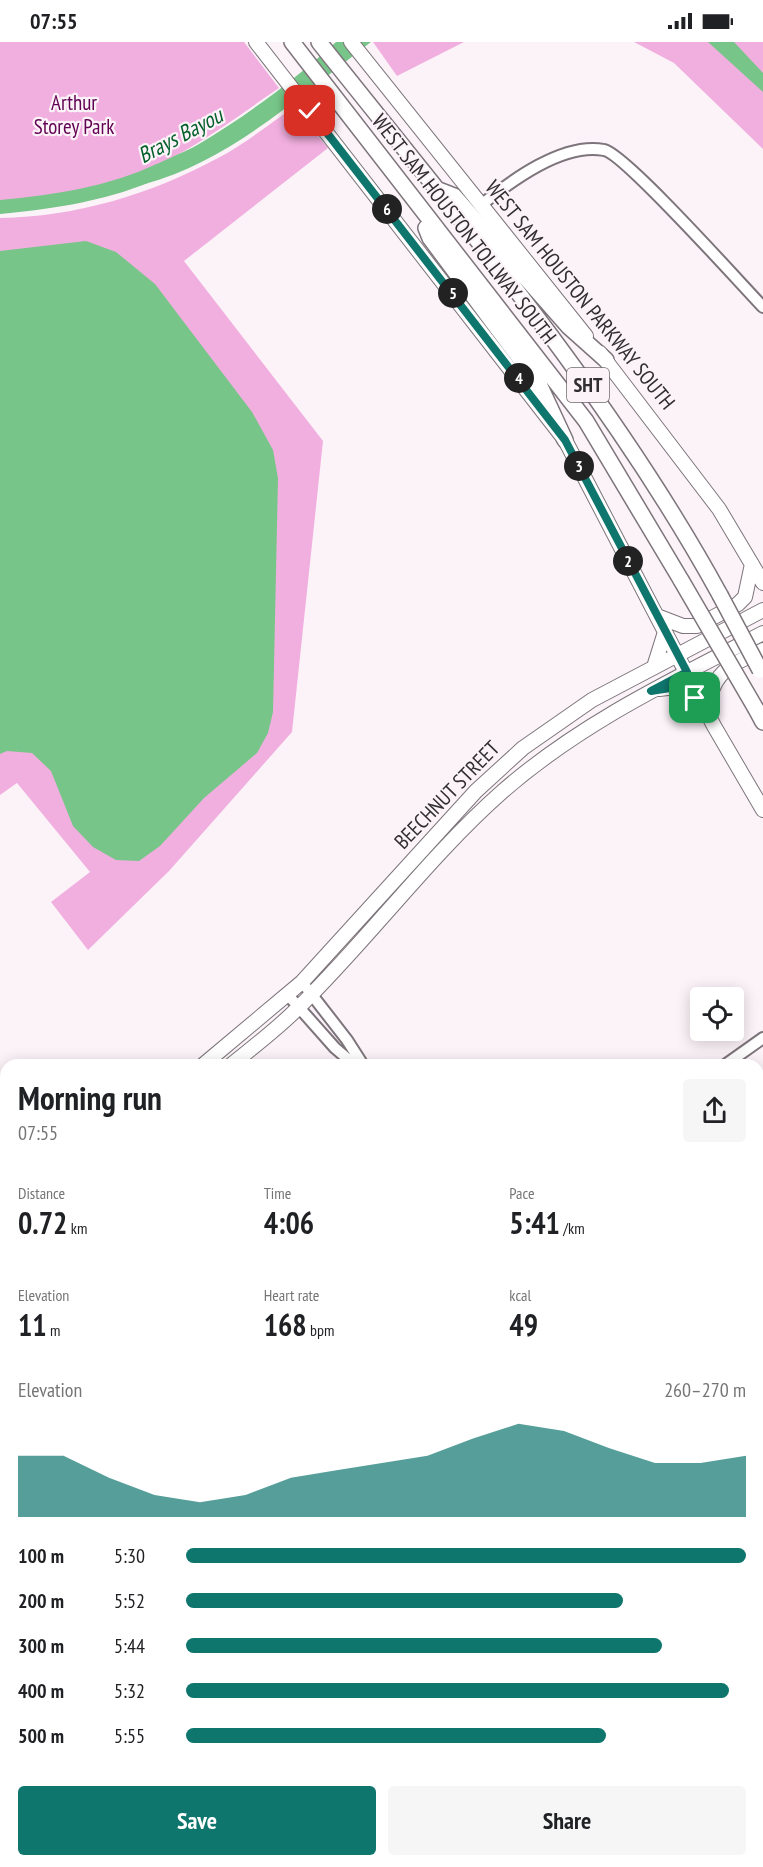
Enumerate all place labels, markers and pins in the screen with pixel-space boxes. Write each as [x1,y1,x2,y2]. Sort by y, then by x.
pin [284,85,335,136]
pin: 6 [372,194,402,224]
pin: 5 [438,278,468,308]
pin: 4 [504,363,534,393]
pin: 3 [564,451,594,481]
pin: 2 [613,546,643,576]
pin [669,672,720,723]

